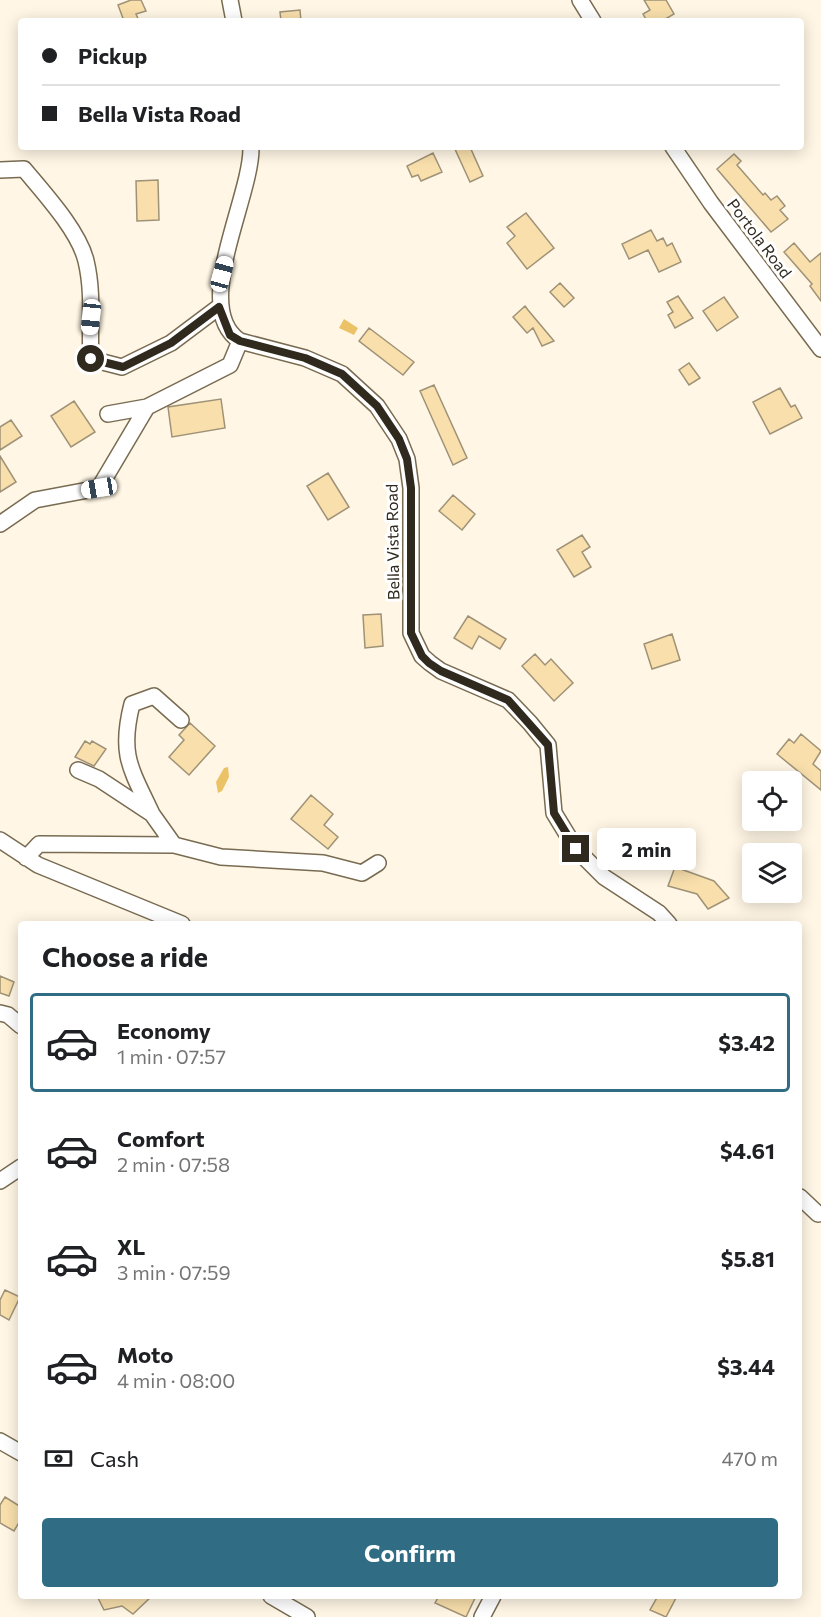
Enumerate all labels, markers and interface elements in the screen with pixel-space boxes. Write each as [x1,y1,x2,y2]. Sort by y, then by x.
text: Pickup [78,42,147,69]
text: Bella Vista Road [78,100,241,127]
street label: Portola Road [724,195,796,281]
car [209,254,235,294]
car [80,298,102,336]
route start [77,345,104,372]
car [80,476,118,500]
street label: Bella Vista Road [381,484,403,600]
map controls [742,771,802,903]
button: locate [742,771,802,831]
callout: 2 min [597,828,696,870]
route end [562,835,589,862]
text: 2 min [622,837,671,861]
button: layers [742,843,802,903]
text: Choose a ride [42,940,208,973]
icon: car [45,1016,99,1070]
text: Economy [117,1017,211,1044]
text: $3.42 [718,1029,775,1056]
text: 1 min · 07:57 [117,1044,226,1068]
icon: car [45,1124,99,1178]
text: Comfort [117,1125,205,1152]
text: $4.61 [720,1137,775,1164]
text: 2 min · 07:58 [117,1152,230,1176]
icon: car [45,1232,99,1286]
text: XL [117,1233,145,1260]
text: $5.81 [721,1245,775,1272]
text: 3 min · 07:59 [117,1260,231,1284]
icon: car [45,1340,99,1394]
text: Moto [117,1341,173,1368]
text: $3.44 [717,1353,775,1380]
text: 4 min · 08:00 [117,1368,235,1392]
icon: cash [42,1442,75,1475]
text: Cash [90,1445,139,1472]
text: 470 m [722,1446,778,1470]
button: Confirm [42,1518,778,1587]

